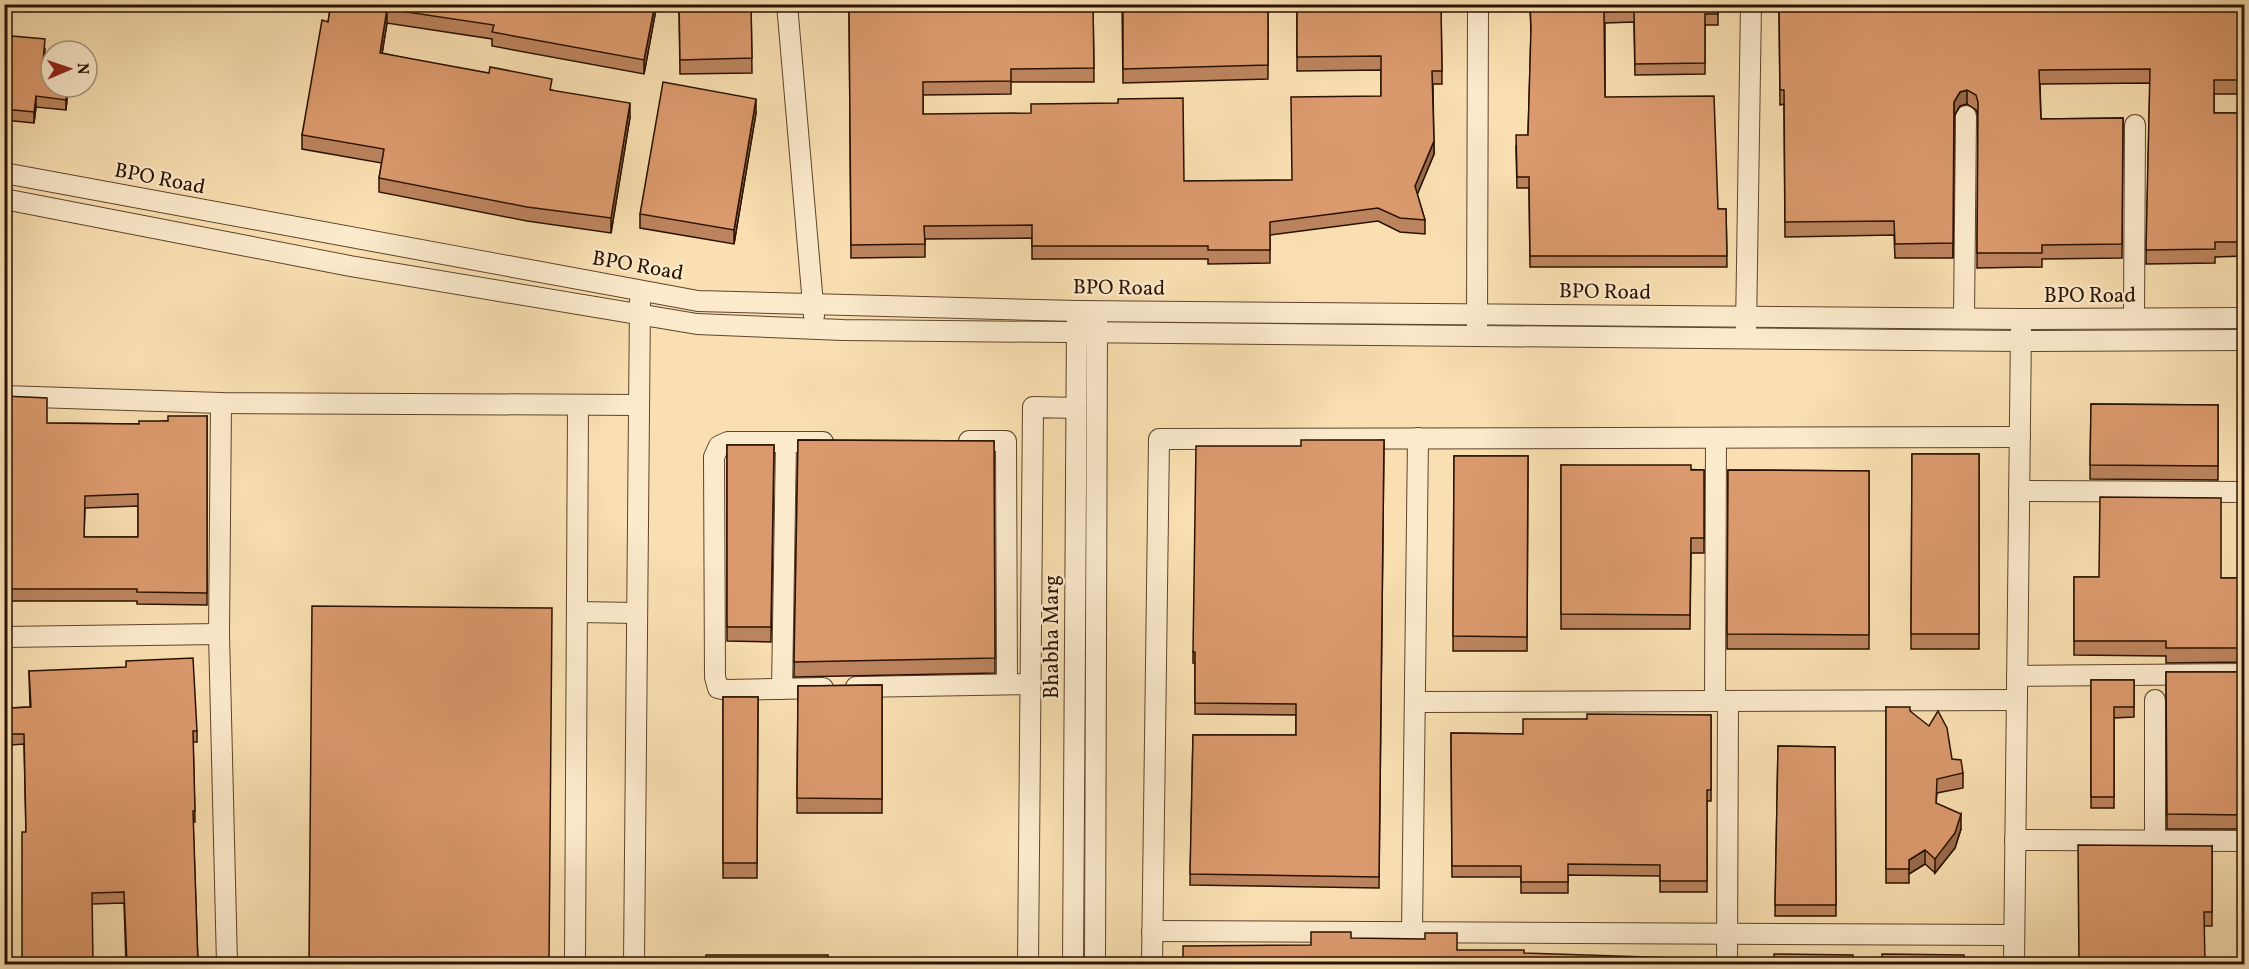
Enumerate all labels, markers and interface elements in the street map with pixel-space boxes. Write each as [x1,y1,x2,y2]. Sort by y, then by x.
north arrow [39,39,99,99]
text: N [71,62,93,75]
street label: BPO Road [112,156,208,203]
street label: BPO Road [590,244,686,289]
street label: BPO Road [1073,273,1165,304]
street label: BPO Road [1559,277,1651,308]
street label: BPO Road [2044,282,2136,311]
street label: Bhabha Marg [1038,575,1067,699]

